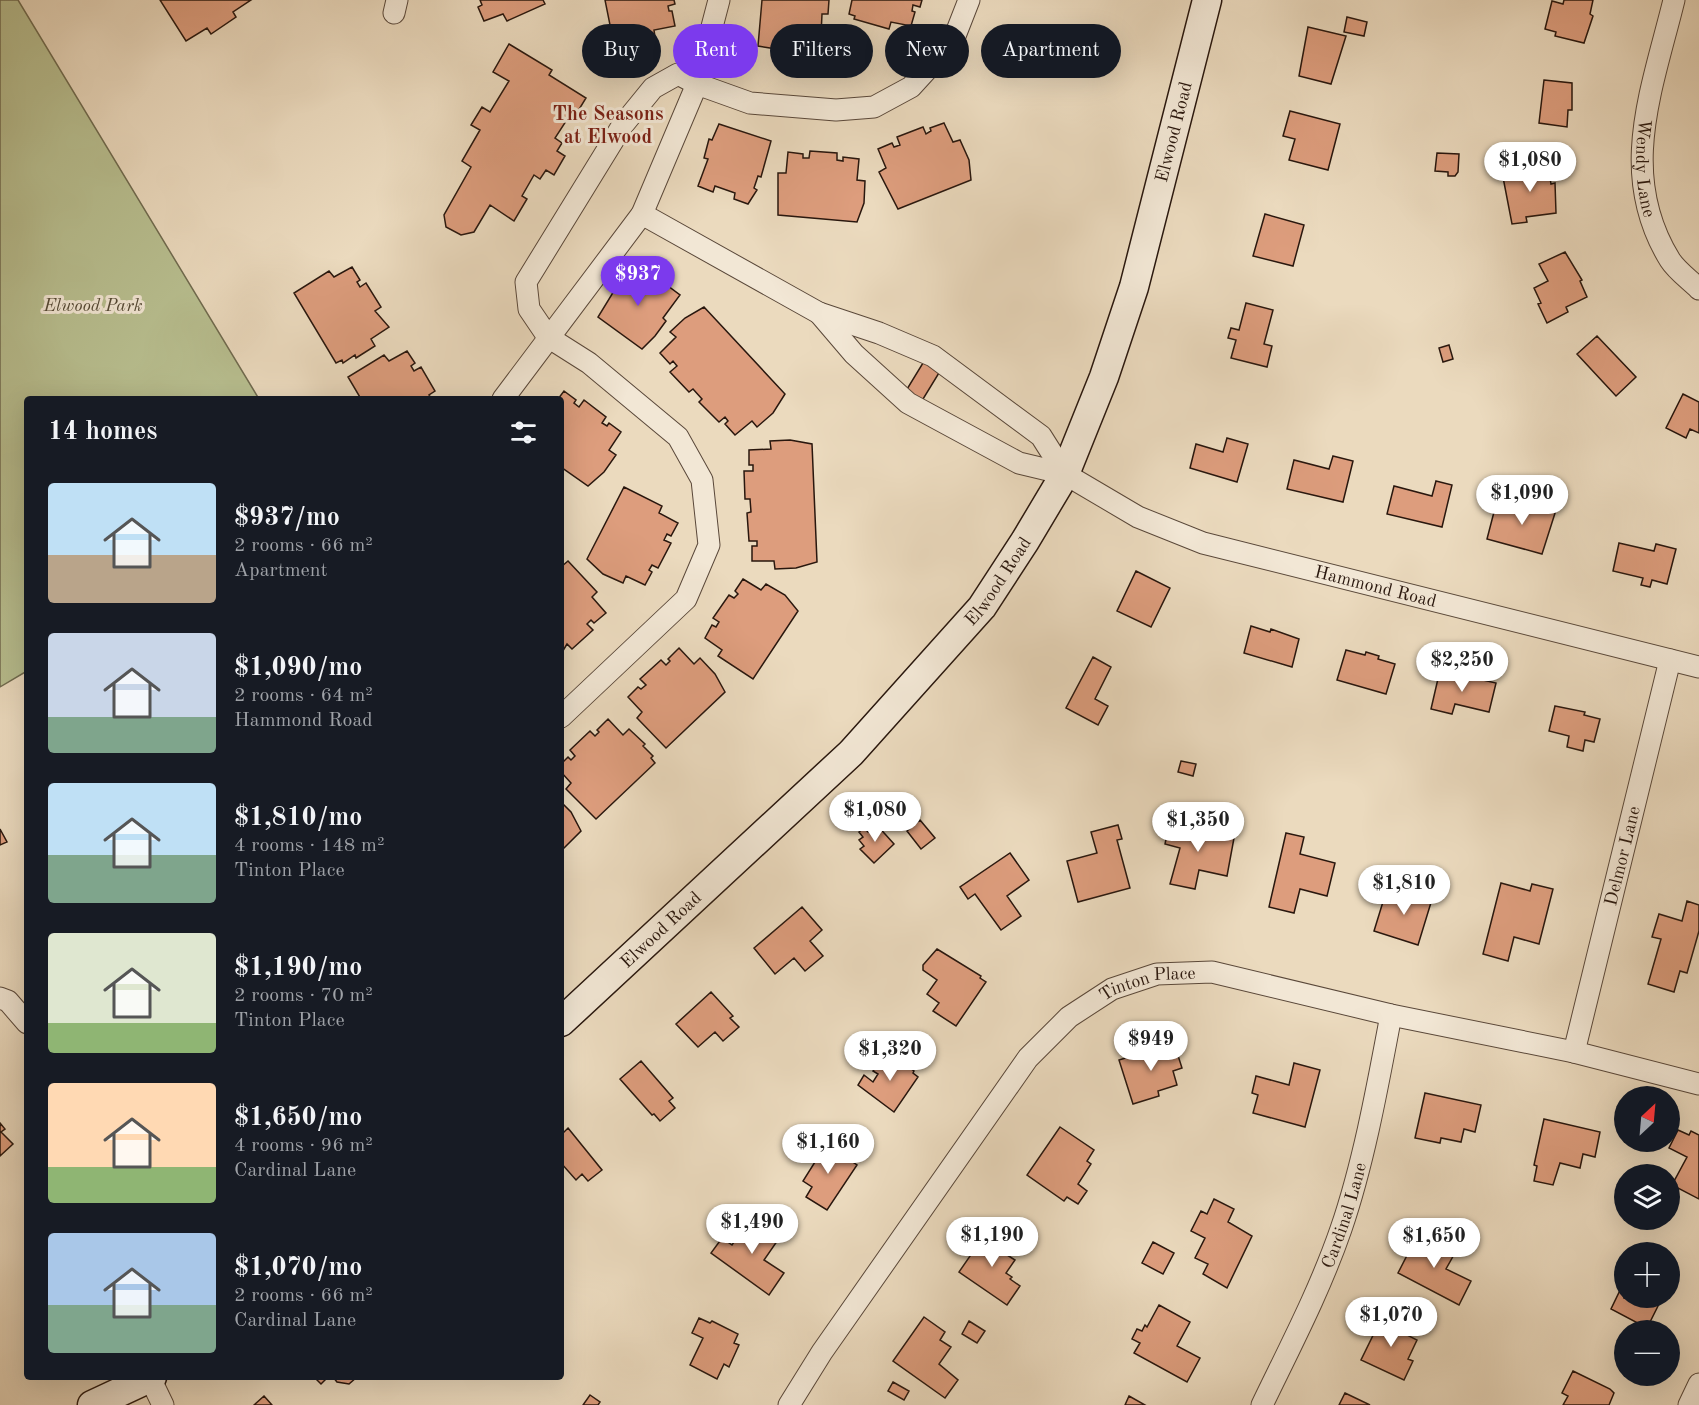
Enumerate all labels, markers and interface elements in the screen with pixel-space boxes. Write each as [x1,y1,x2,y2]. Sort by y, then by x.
chip: Buy [582,24,661,78]
chip: Rent [673,24,758,78]
chip: Filters [770,24,873,78]
chip: New [885,24,969,78]
chip: Apartment [981,24,1121,78]
street label: Elwood Road [1153,80,1196,184]
district label: The Seasons at Elwood [553,105,663,148]
street label: Wendy Lane [1632,118,1658,220]
pin: $1,080 [1481,142,1579,193]
text: $1,080 [1498,151,1562,171]
pin: $937 [602,256,674,307]
text: $937 [615,265,661,285]
park label: Elwood Park [42,297,143,315]
icon: filters [507,416,540,449]
text: 14 homes [48,419,157,445]
pin: $1,090 [1473,475,1571,526]
text: $1,090 [1490,484,1554,504]
text: $937/mo [234,505,340,531]
icon: home [96,507,168,579]
street label: Elwood Road [962,534,1035,629]
text: 2 rooms · 66 m² [234,536,373,556]
text: Apartment [234,561,328,581]
street label: Hammond Road [1313,563,1438,611]
pin: $2,250 [1413,642,1511,693]
text: $2,250 [1430,651,1494,671]
text: $1,090/mo [234,655,362,681]
icon: home [96,657,168,729]
text: 2 rooms · 64 m² [234,686,373,706]
text: Hammond Road [234,711,373,731]
pin: $1,080 [826,792,924,843]
text: $1,080 [843,801,907,821]
pin: $1,350 [1149,802,1247,853]
street label: Delmor Lane [1602,804,1644,908]
text: $1,810/mo [234,805,362,831]
icon: home [96,807,168,879]
text: $1,350 [1166,811,1230,831]
text: 4 rooms · 148 m² [234,836,384,856]
text: Tinton Place [234,861,345,881]
pin: $1,810 [1355,865,1453,916]
text: $1,810 [1372,874,1436,894]
street label: Elwood Road [618,889,705,972]
text: $1,190/mo [234,955,362,981]
icon: home [96,957,168,1029]
street label: Tinton Place [1096,965,1196,1005]
text: 2 rooms · 70 m² [234,986,373,1006]
text: Tinton Place [234,1011,345,1031]
pin: $949 [1115,1021,1187,1072]
text: $949 [1128,1030,1174,1050]
pin: $1,320 [841,1031,939,1082]
text: $1,320 [858,1040,922,1060]
north arrow [1614,1086,1680,1152]
map controls [1614,1086,1680,1386]
text: $1,650/mo [234,1105,362,1131]
icon: home [96,1107,168,1179]
pin: $1,160 [779,1124,877,1175]
text: $1,160 [796,1133,860,1153]
text: 4 rooms · 96 m² [234,1136,373,1156]
text: Cardinal Lane [234,1161,356,1181]
street label: Cardinal Lane [1319,1161,1370,1271]
button: layers [1614,1164,1680,1230]
pin: $1,490 [703,1204,801,1255]
text: $1,490 [720,1213,784,1233]
pin: $1,190 [943,1217,1041,1268]
pin: $1,650 [1385,1218,1483,1269]
text: $1,190 [960,1226,1024,1246]
text: $1,650 [1402,1227,1466,1247]
button: + [1614,1242,1680,1308]
text: $1,070/mo [234,1255,362,1281]
icon: home [96,1257,168,1329]
text: 2 rooms · 66 m² [234,1286,373,1306]
pin: $1,070 [1342,1297,1440,1348]
text: $1,070 [1359,1306,1423,1326]
text: Cardinal Lane [234,1311,356,1331]
button: − [1614,1320,1680,1386]

